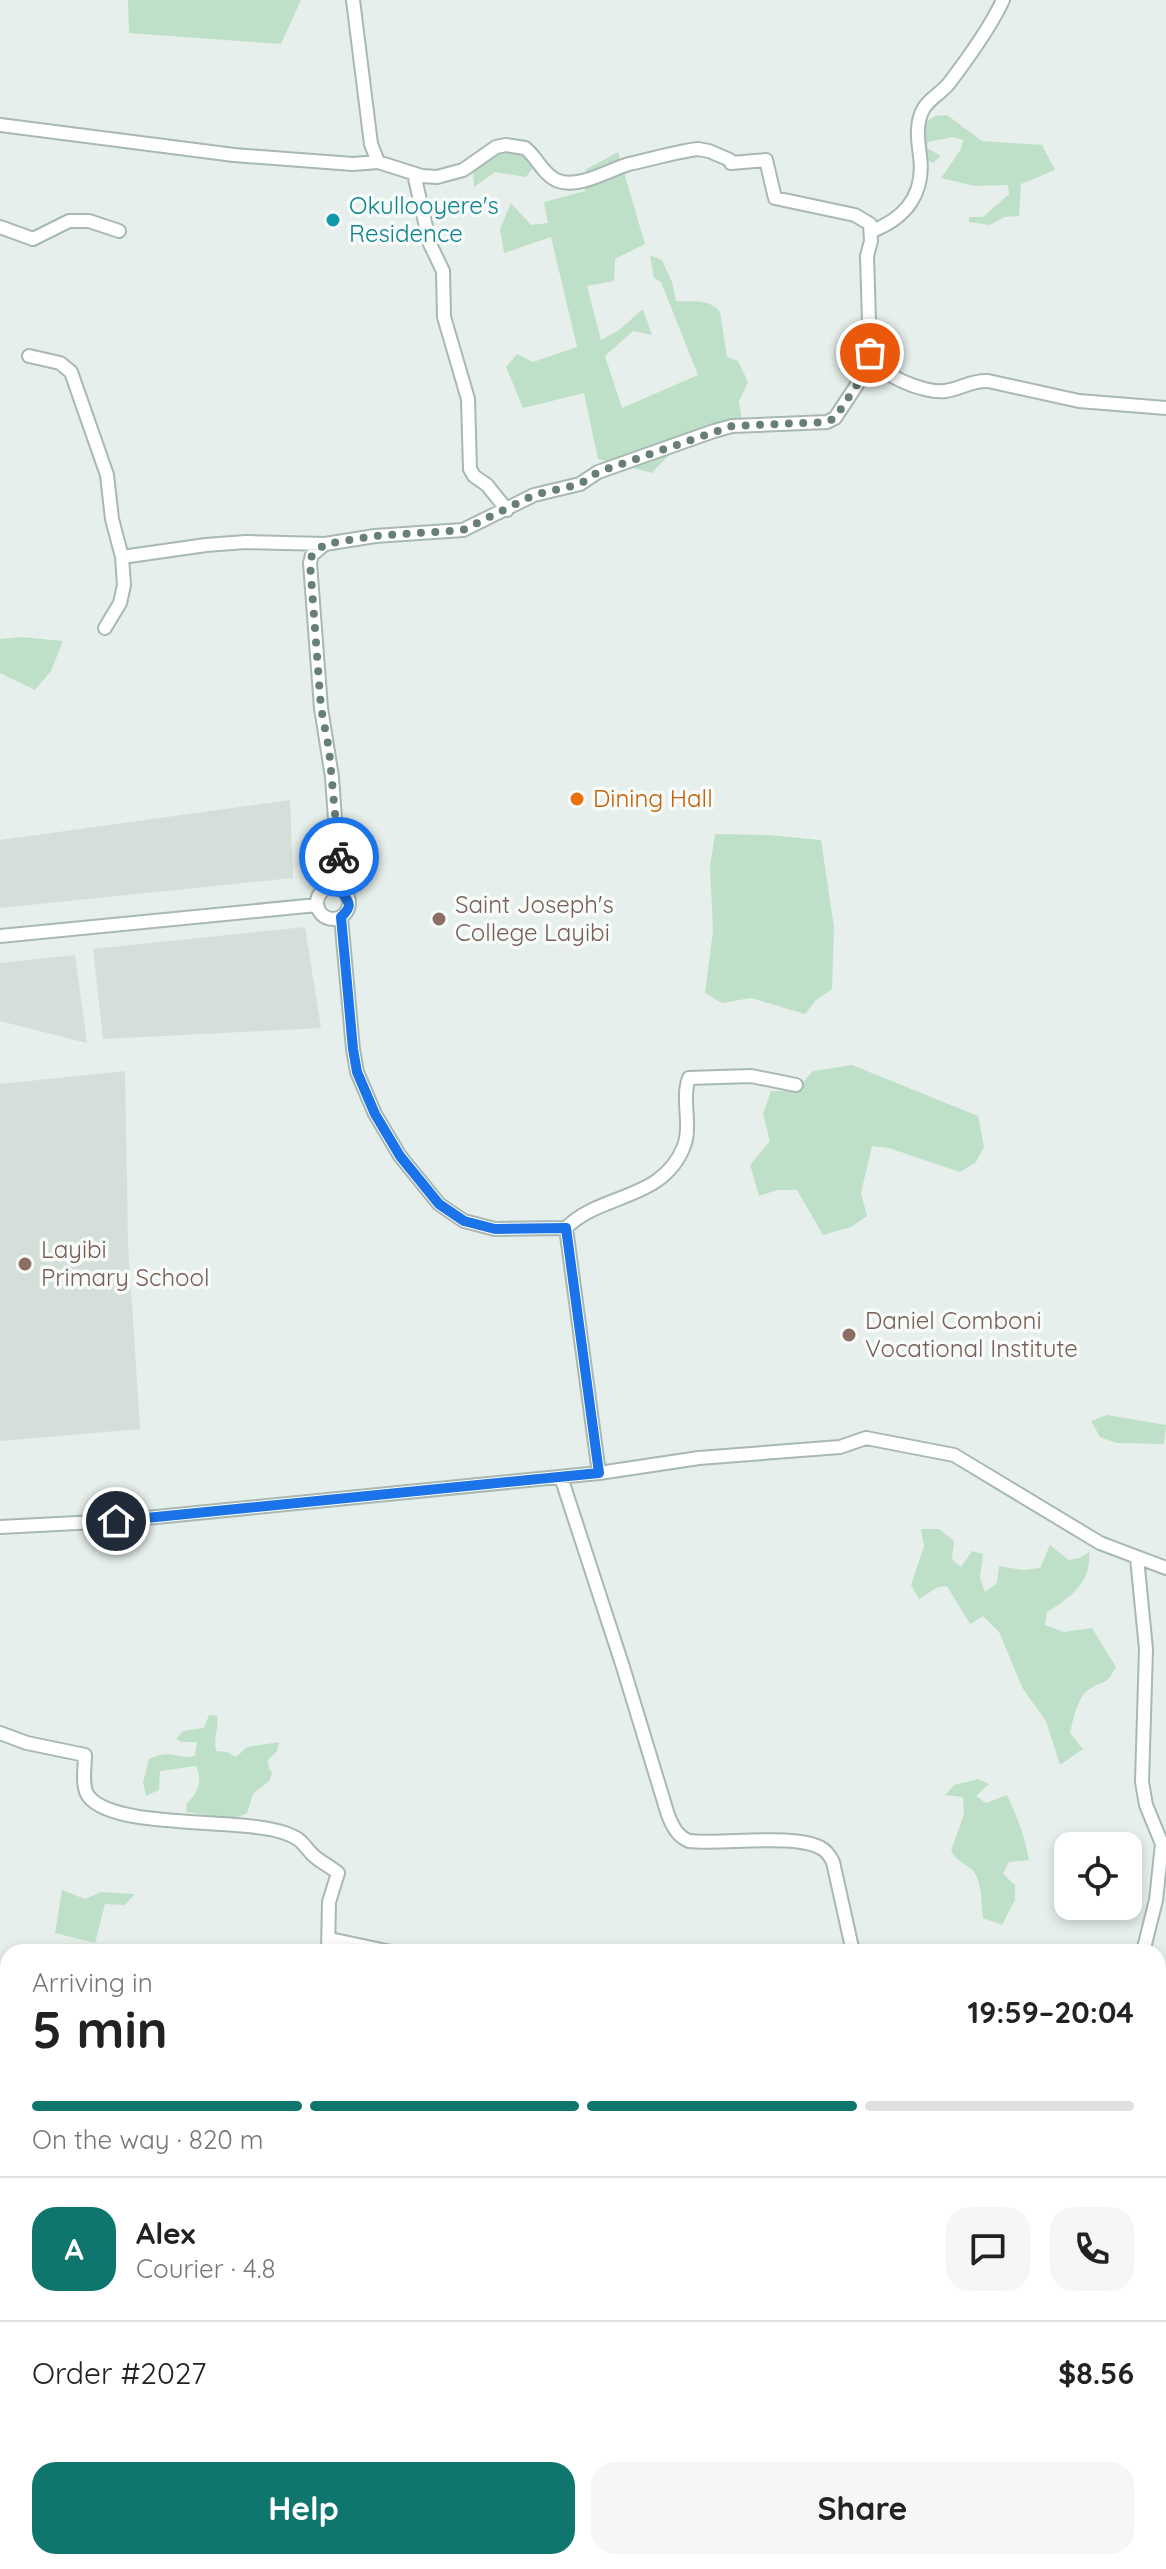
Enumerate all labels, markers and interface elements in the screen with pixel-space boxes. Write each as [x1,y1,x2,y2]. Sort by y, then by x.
place label: Okullooyere's Residence [349,190,499,248]
marker: Okullooyere's Residence [324,211,342,229]
pin [836,319,904,387]
icon: bag [848,331,892,375]
place label: Dining Hall [593,783,713,813]
marker: Dining Hall [568,790,586,808]
courier [299,817,379,897]
icon: bike [317,835,361,879]
place label: Saint Joseph's College Layibi [455,889,614,947]
marker: Saint Joseph's College Layibi [430,910,448,928]
place label: Layibi Primary School [41,1234,210,1292]
marker: Layibi Primary School [16,1255,34,1273]
place label: Daniel Comboni Vocational Institute [865,1305,1078,1363]
marker: Daniel Comboni Vocational Institute [840,1326,858,1344]
pin [82,1487,150,1555]
icon: home [94,1499,138,1543]
map controls [1054,1832,1142,1920]
button: locate [1054,1832,1142,1920]
text: Arriving in [32,1966,153,1999]
text: 19:59–20:04 [968,1993,1134,2031]
text: 5 min [32,1996,168,2061]
text: On the way · 820 m [32,2123,264,2156]
button: chat [946,2207,1030,2291]
button: phone [1050,2207,1134,2291]
text: Alex [136,2214,195,2252]
text: A [64,2230,84,2268]
text: Courier · 4.8 [136,2252,275,2285]
text: Order #2027 [32,2354,206,2392]
text: $8.56 [1058,2354,1134,2392]
button: Help [32,2462,575,2554]
button: Share [591,2462,1134,2554]

